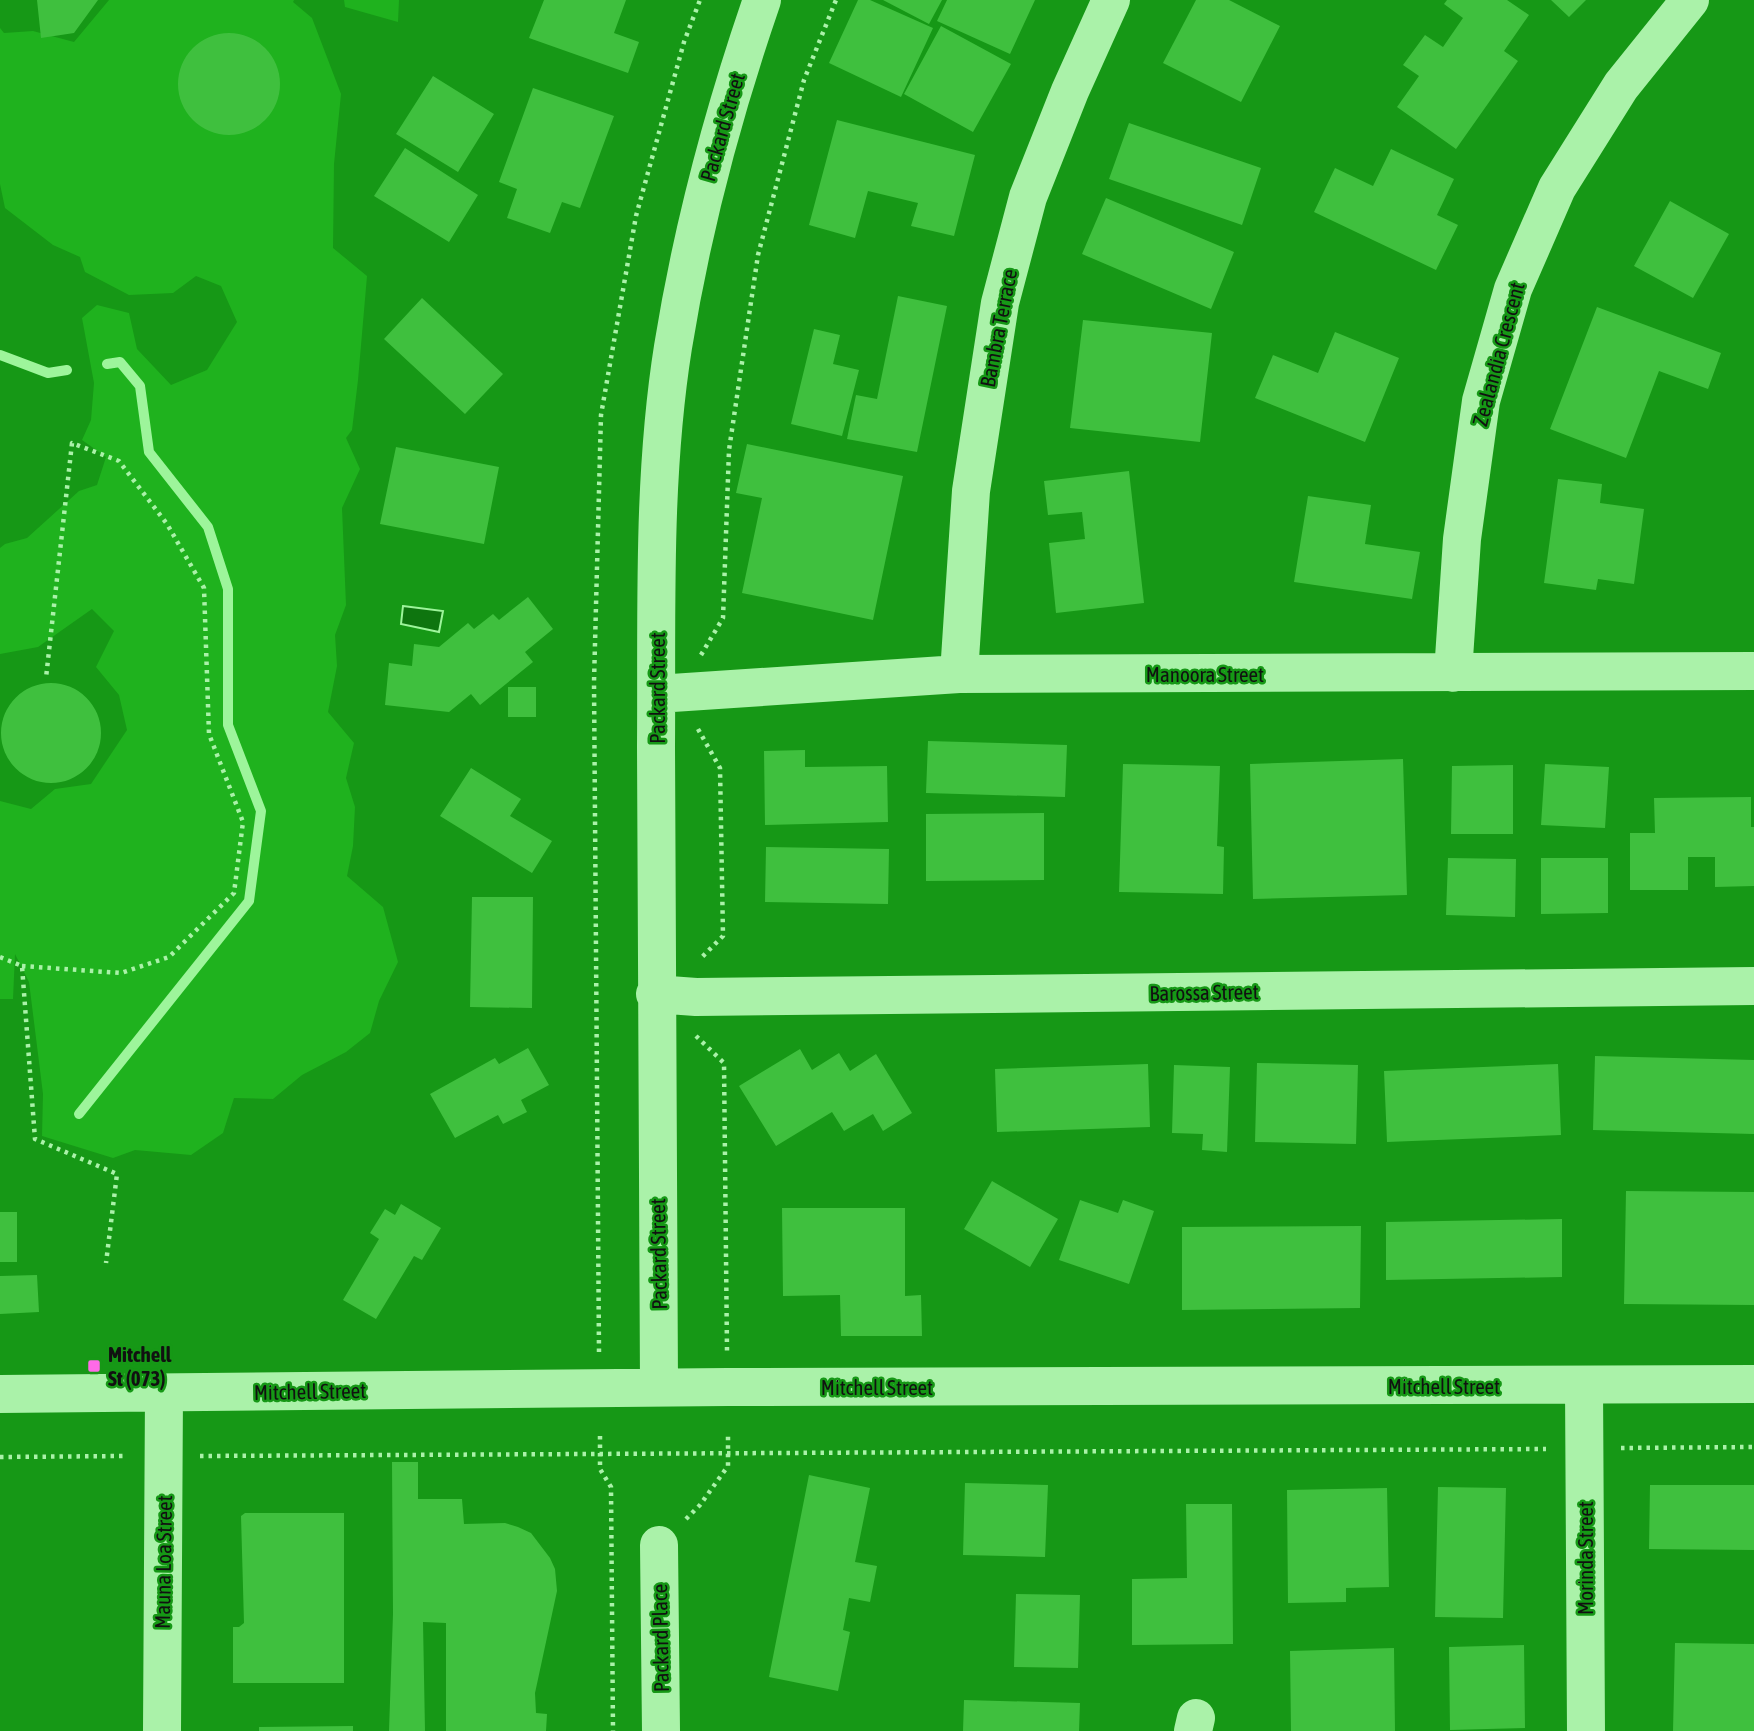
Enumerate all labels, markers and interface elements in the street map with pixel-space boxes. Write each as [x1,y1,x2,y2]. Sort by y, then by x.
street label: Packard Street [695,70,749,184]
street label: Bambra Terrace [975,267,1021,389]
street label: Zealandia Crescent [1467,279,1529,429]
street label: Packard Street [645,632,669,744]
street label: Manoora Street [1146,662,1264,686]
street label: Barossa Street [1149,979,1259,1005]
street label: Packard Street [645,1198,671,1310]
place label: Mitchell St (073) [108,1342,172,1390]
marker: Mitchell St (073) [86,1358,102,1374]
street label: Mitchell Street [1388,1374,1500,1398]
street label: Mitchell Street [821,1375,933,1399]
street label: Mitchell Street [254,1378,366,1404]
street label: Mauna Loa Street [150,1495,176,1629]
street label: Morinda Street [1573,1501,1597,1615]
street label: Packard Place [647,1584,673,1692]

